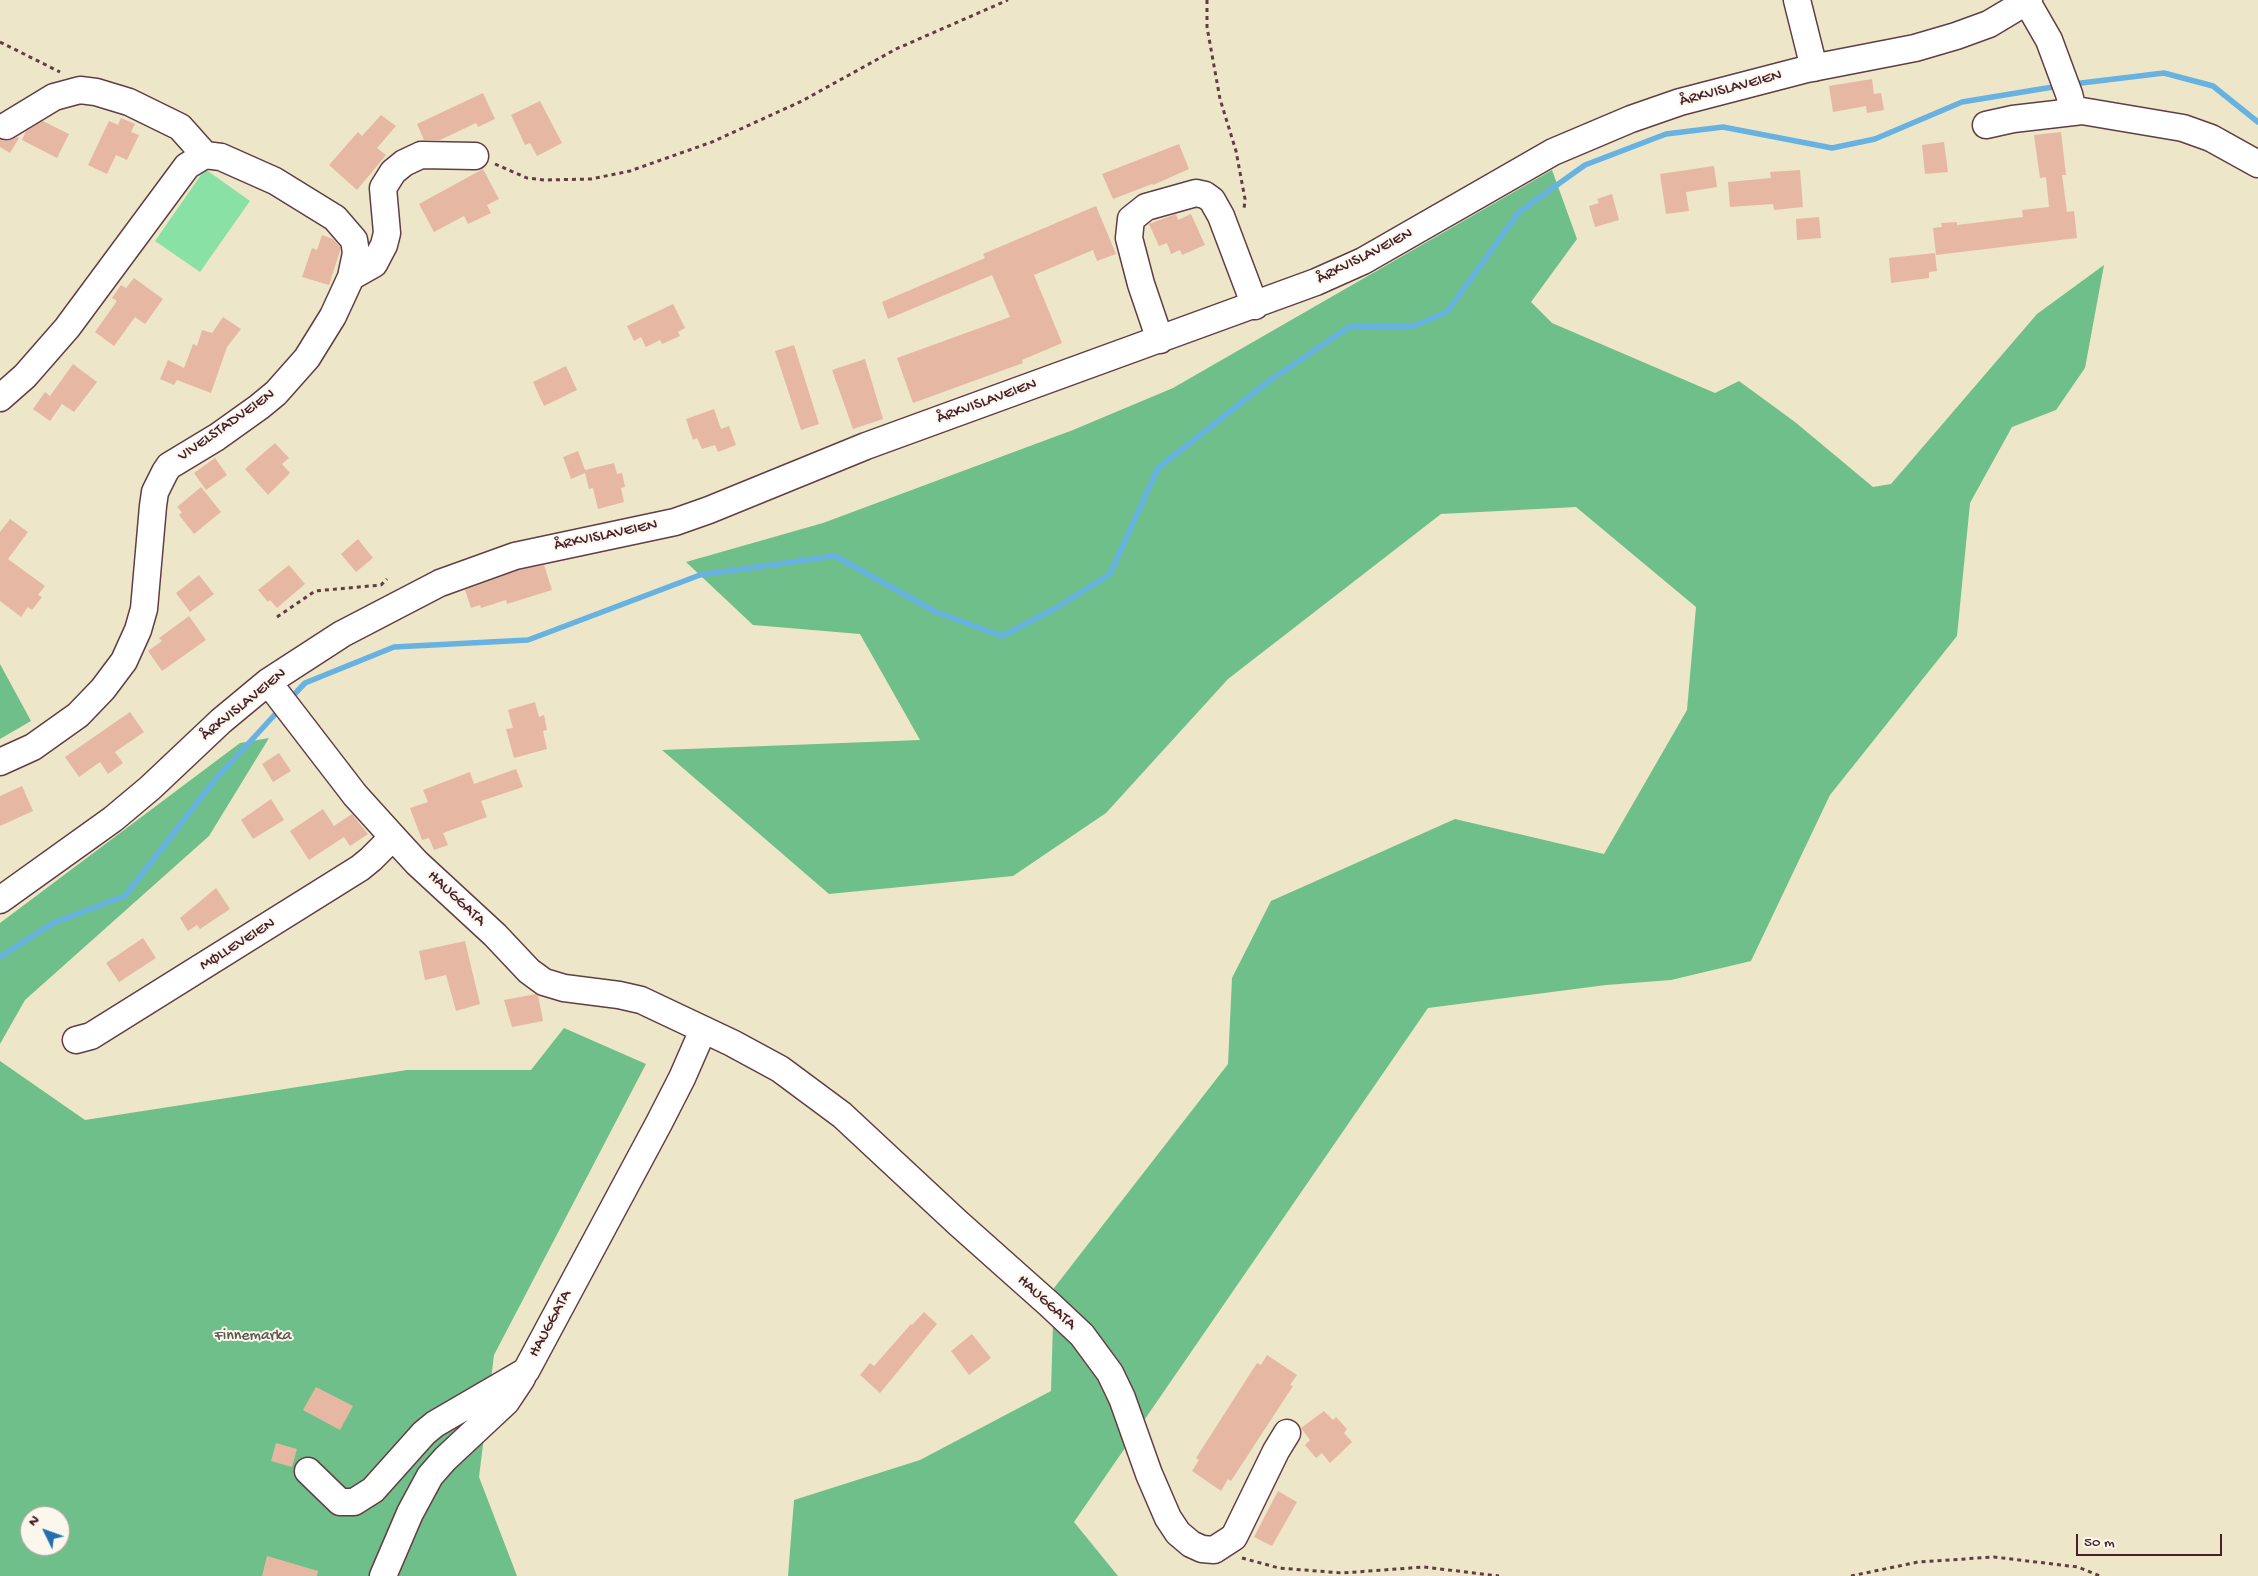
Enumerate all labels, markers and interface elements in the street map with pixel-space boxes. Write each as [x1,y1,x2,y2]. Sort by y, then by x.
street label: ÅRKVISLAVEIEN [1678,66,1784,112]
street label: ÅRKVISLAVEIEN [1314,225,1416,289]
street label: ÅRKVISLAVEIEN [934,375,1040,429]
street label: VIVELSTADVEIEN [175,385,279,467]
street label: ÅRKVISLAVEIEN [553,516,659,556]
street label: ÅRKVISLAVEIEN [197,664,291,746]
street label: HAUGGATA [423,867,489,931]
street label: MØLLEVEIEN [197,914,279,976]
street label: HAUGGATA [1012,1271,1080,1335]
street label: HAUGGATA [525,1287,577,1361]
park label: Finnemarka [214,1327,292,1347]
north arrow [20,1506,70,1556]
text: N [25,1512,44,1530]
scale bar [2078,1524,2224,1556]
text: 50 m [2084,1534,2115,1552]

